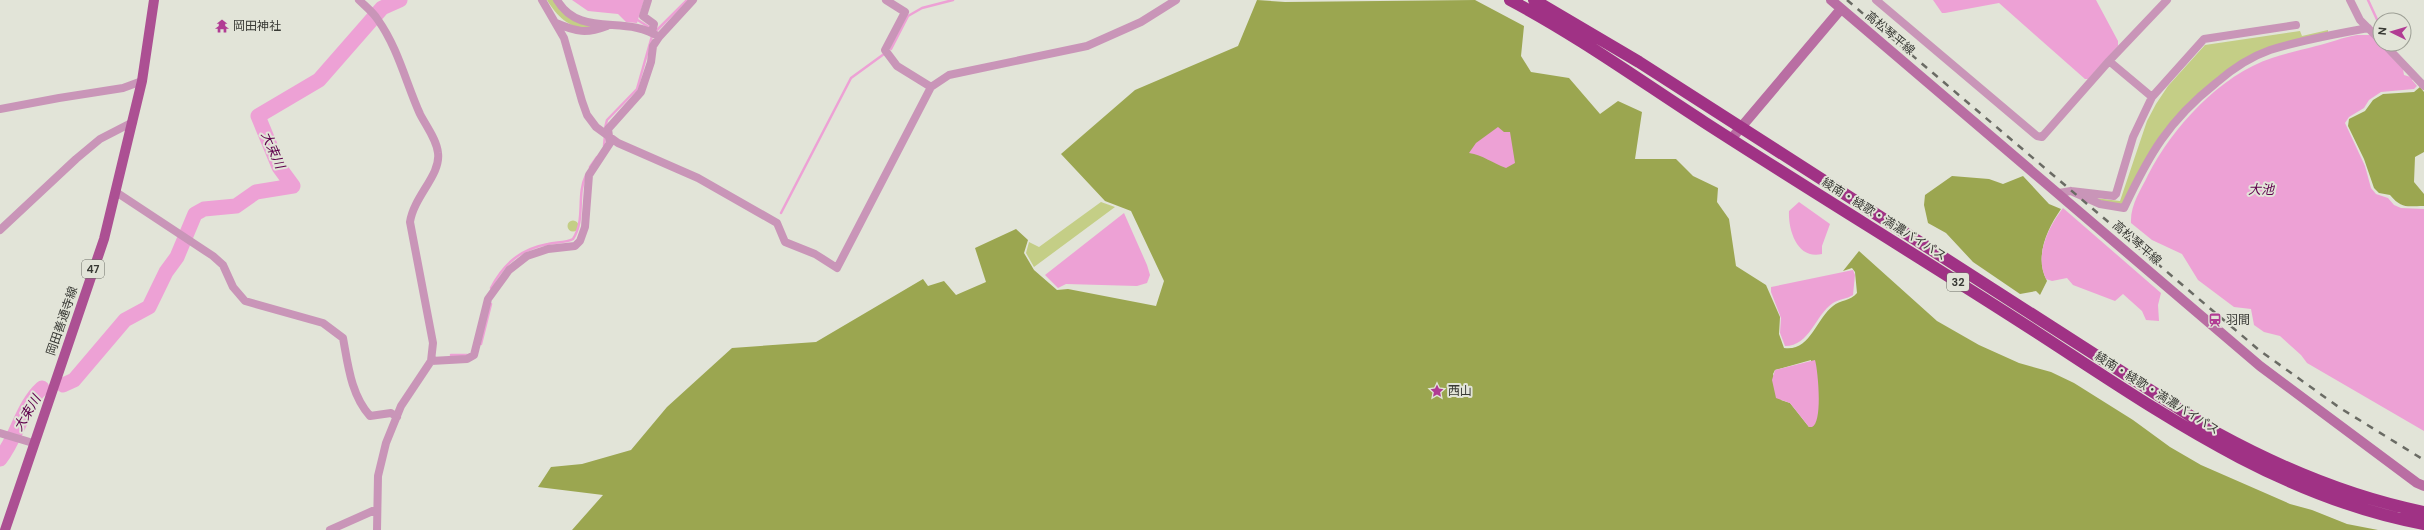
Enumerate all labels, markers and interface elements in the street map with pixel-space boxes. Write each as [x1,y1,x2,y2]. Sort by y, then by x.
street label: 高松琴平線 [1862,8,1918,58]
north arrow [2372,12,2412,52]
temple icon: 岡田神社 [214,18,230,34]
place label: 岡田神社 [233,18,281,34]
text: N [2375,27,2389,36]
water label: 大束川 [257,129,290,173]
street label: 綾南・綾歌・満濃バイパス [1819,174,1949,264]
water label: 大池 [2248,181,2276,198]
street label: 高松琴平線 [2109,217,2165,269]
road number: 47 [82,260,104,278]
road number: 32 [1947,273,1969,291]
street label: 岡田善通寺線 [43,284,81,358]
station icon: 羽間 [2207,312,2223,328]
place label: 羽間 [2226,312,2250,328]
street label: 綾南・綾歌・満濃バイパス [2092,348,2222,438]
place icon: 西山 [1429,383,1445,399]
place label: 西山 [1448,383,1472,399]
water label: 大束川 [10,390,45,434]

